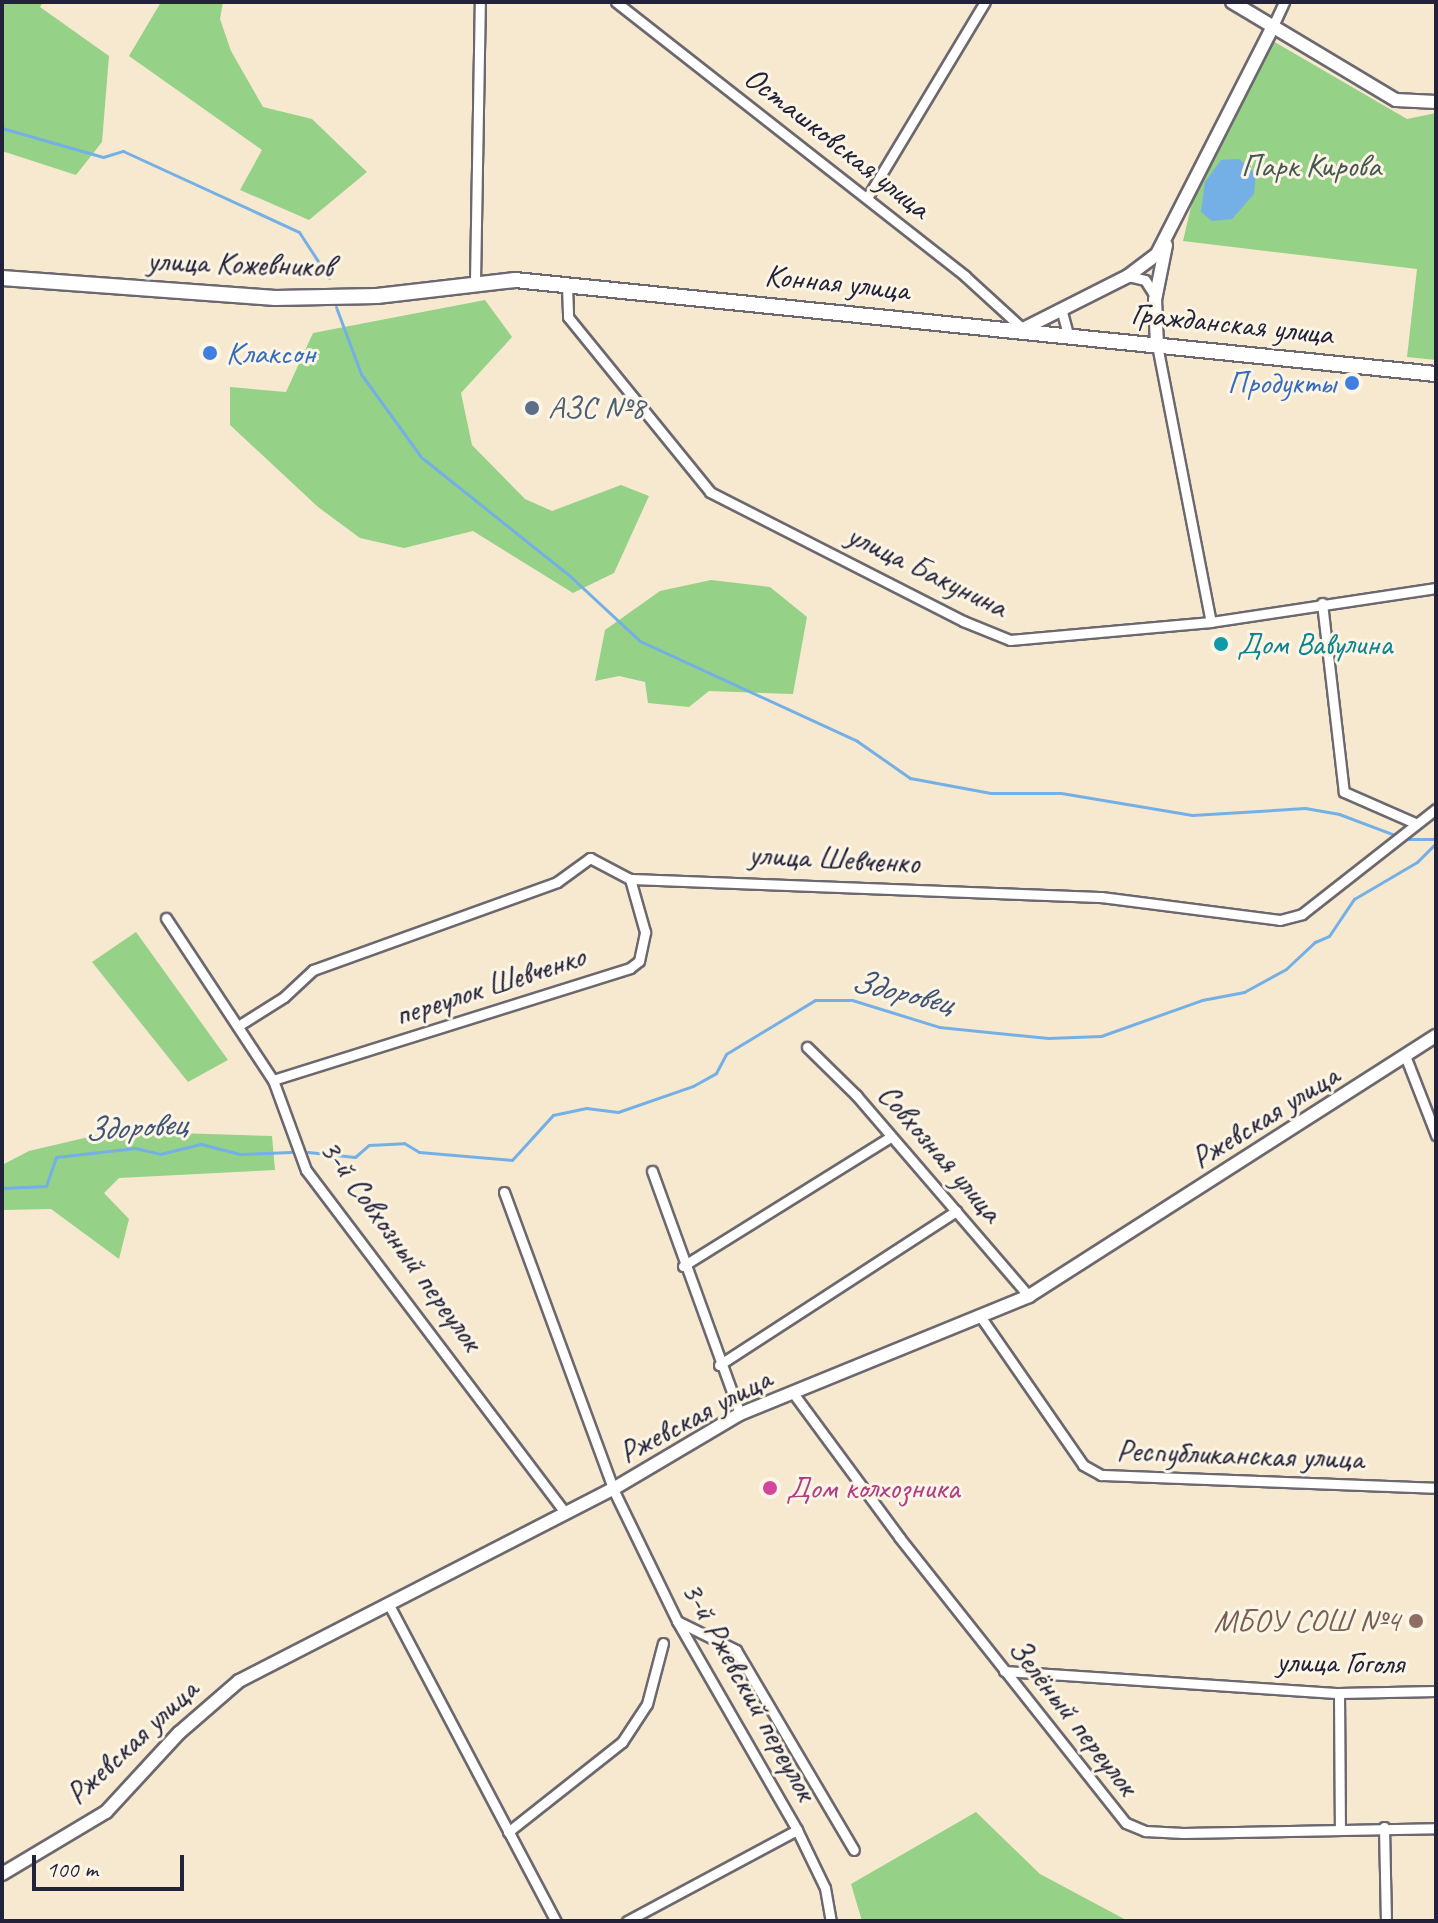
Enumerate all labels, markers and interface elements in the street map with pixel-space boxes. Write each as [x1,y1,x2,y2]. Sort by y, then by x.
street label: Осташковская улица [735,58,939,228]
park label: Парк Кирова [1243,147,1379,185]
street label: улица Кожевников [145,242,335,286]
street label: Конная улица [763,256,911,310]
street label: Гражданская улица [1129,294,1335,354]
place label: Клаксон [226,334,315,372]
marker: Клаксон [201,344,219,362]
place label: Продукты [1227,364,1336,402]
marker: Продукты [1343,374,1361,392]
place label: АЗС №8 [548,389,645,427]
marker: АЗС №8 [523,399,541,417]
street label: улица Бакунина [841,516,1013,626]
place label: Дом Вавулина [1237,625,1395,663]
marker: Дом Вавулина [1212,635,1230,653]
street label: улица Шевченко [747,835,921,883]
street label: переулок Шевченко [389,937,591,1035]
water label: Здоровец [847,960,957,1022]
street label: Ржевская улица [1184,1056,1346,1178]
street label: Совхозная улица [868,1075,1012,1231]
water label: Здоровец [82,1102,188,1150]
street label: 3-й Совхозный переулок [311,1131,491,1359]
street label: Ржевская улица [612,1360,778,1472]
street label: Республиканская улица [1116,1432,1364,1478]
place label: Дом колхозника [786,1469,958,1507]
marker: Дом колхозника [761,1479,779,1497]
street label: 3-й Ржевский переулок [673,1575,825,1807]
place label: МБОУ СОШ №4 [1214,1602,1400,1640]
marker: МБОУ СОШ №4 [1407,1612,1425,1630]
street label: Зелёный переулок [1000,1631,1146,1803]
street label: улица Гоголя [1276,1643,1404,1683]
street label: Ржевская улица [57,1671,207,1813]
scale bar [36,1839,188,1889]
text: 100 m [46,1854,98,1884]

